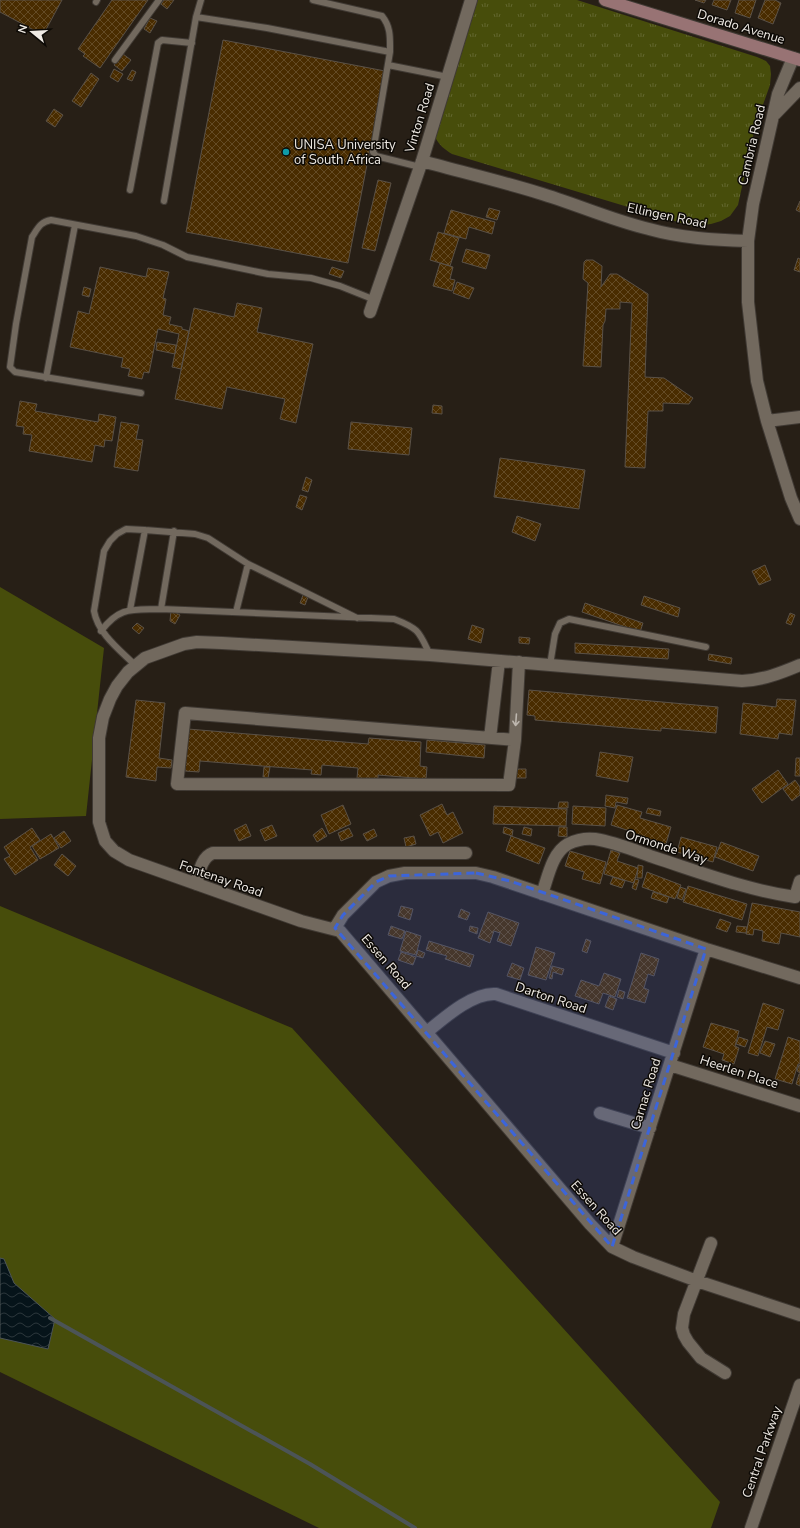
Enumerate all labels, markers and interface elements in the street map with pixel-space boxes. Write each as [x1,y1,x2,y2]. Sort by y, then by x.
street label: Dorado Avenue [695,5,787,49]
north arrow [12,12,52,52]
text: N [15,23,31,35]
street label: Vinton Road [401,81,439,156]
street label: Cambria Road [734,103,770,187]
place label: UNISA University of South Africa [294,136,396,169]
marker: UNISA University of South Africa [281,147,291,157]
street label: Ellingen Road [625,199,709,233]
one-way arrow [512,713,519,726]
street label: Ormonde Way [623,825,710,869]
street label: Fontenay Road [177,856,265,902]
street label: Essen Road [357,930,415,994]
street label: Darton Road [513,978,589,1018]
street label: Heerlen Place [697,1051,781,1093]
street label: Carnac Road [627,1056,665,1132]
street label: Essen Road [567,1177,625,1239]
street label: Central Parkway [738,1403,786,1500]

